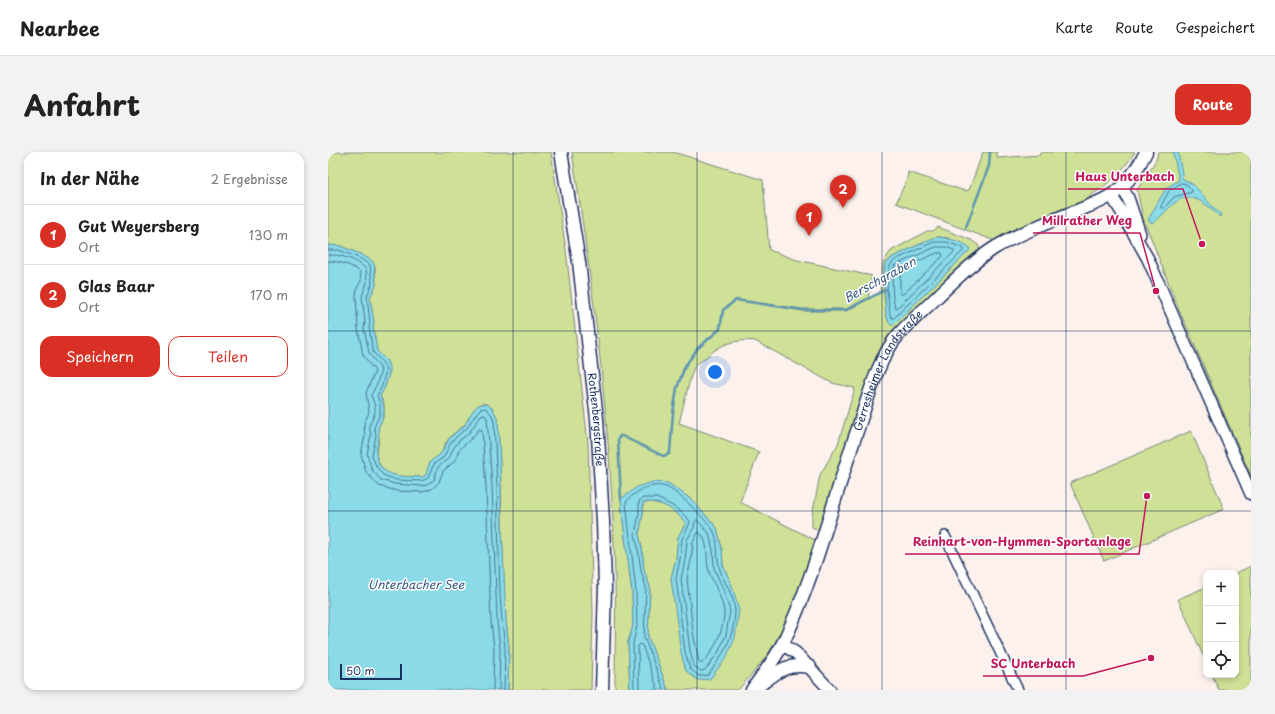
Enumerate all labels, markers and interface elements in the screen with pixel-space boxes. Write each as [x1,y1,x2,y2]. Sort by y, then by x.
text: Nearbee [20,14,100,42]
text: Karte [1055,17,1093,38]
text: Route [1115,17,1153,38]
text: Gespeichert [1175,17,1255,38]
text: Anfahrt [24,83,140,126]
button: Route [1175,84,1251,125]
text: In der Nähe [40,165,139,191]
callout: Haus Unterbach [1068,165,1183,189]
text: Haus Unterbach [1075,167,1175,185]
text: 2 Ergebnisse [211,169,288,188]
pin: 2 [830,175,856,208]
pin: 1 [796,203,822,236]
callout: Millrather Weg [1033,209,1140,233]
text: Millrather Weg [1042,211,1132,229]
text: Gut Weyersberg [78,214,199,237]
text: 1 [50,225,56,244]
text: 130 m [249,225,288,244]
text: Ort [78,237,100,256]
water label: Berschgraben [840,252,919,306]
text: Glas Baar [78,274,155,297]
text: 2 [48,285,58,304]
text: 170 m [250,285,288,304]
text: Ort [78,297,100,316]
street label: Gerresheimer Landstraße [849,306,926,433]
button: Speichern [40,336,160,377]
button: Teilen [168,336,288,377]
your location [705,362,725,382]
street label: Rothenbergstraße [584,372,609,467]
callout: Reinhart-von-Hymmen-Sportanlage [905,530,1139,554]
text: Reinhart-von-Hymmen-Sportanlage [913,532,1132,550]
map controls [1203,570,1239,678]
button: + [1203,570,1239,606]
water label: Unterbacher See [368,575,465,593]
button: − [1203,606,1239,642]
button: locate [1203,642,1239,678]
callout: SC Unterbach [983,652,1083,676]
text: SC Unterbach [991,654,1075,672]
scale bar [340,662,402,681]
text: 50 m [346,662,375,679]

